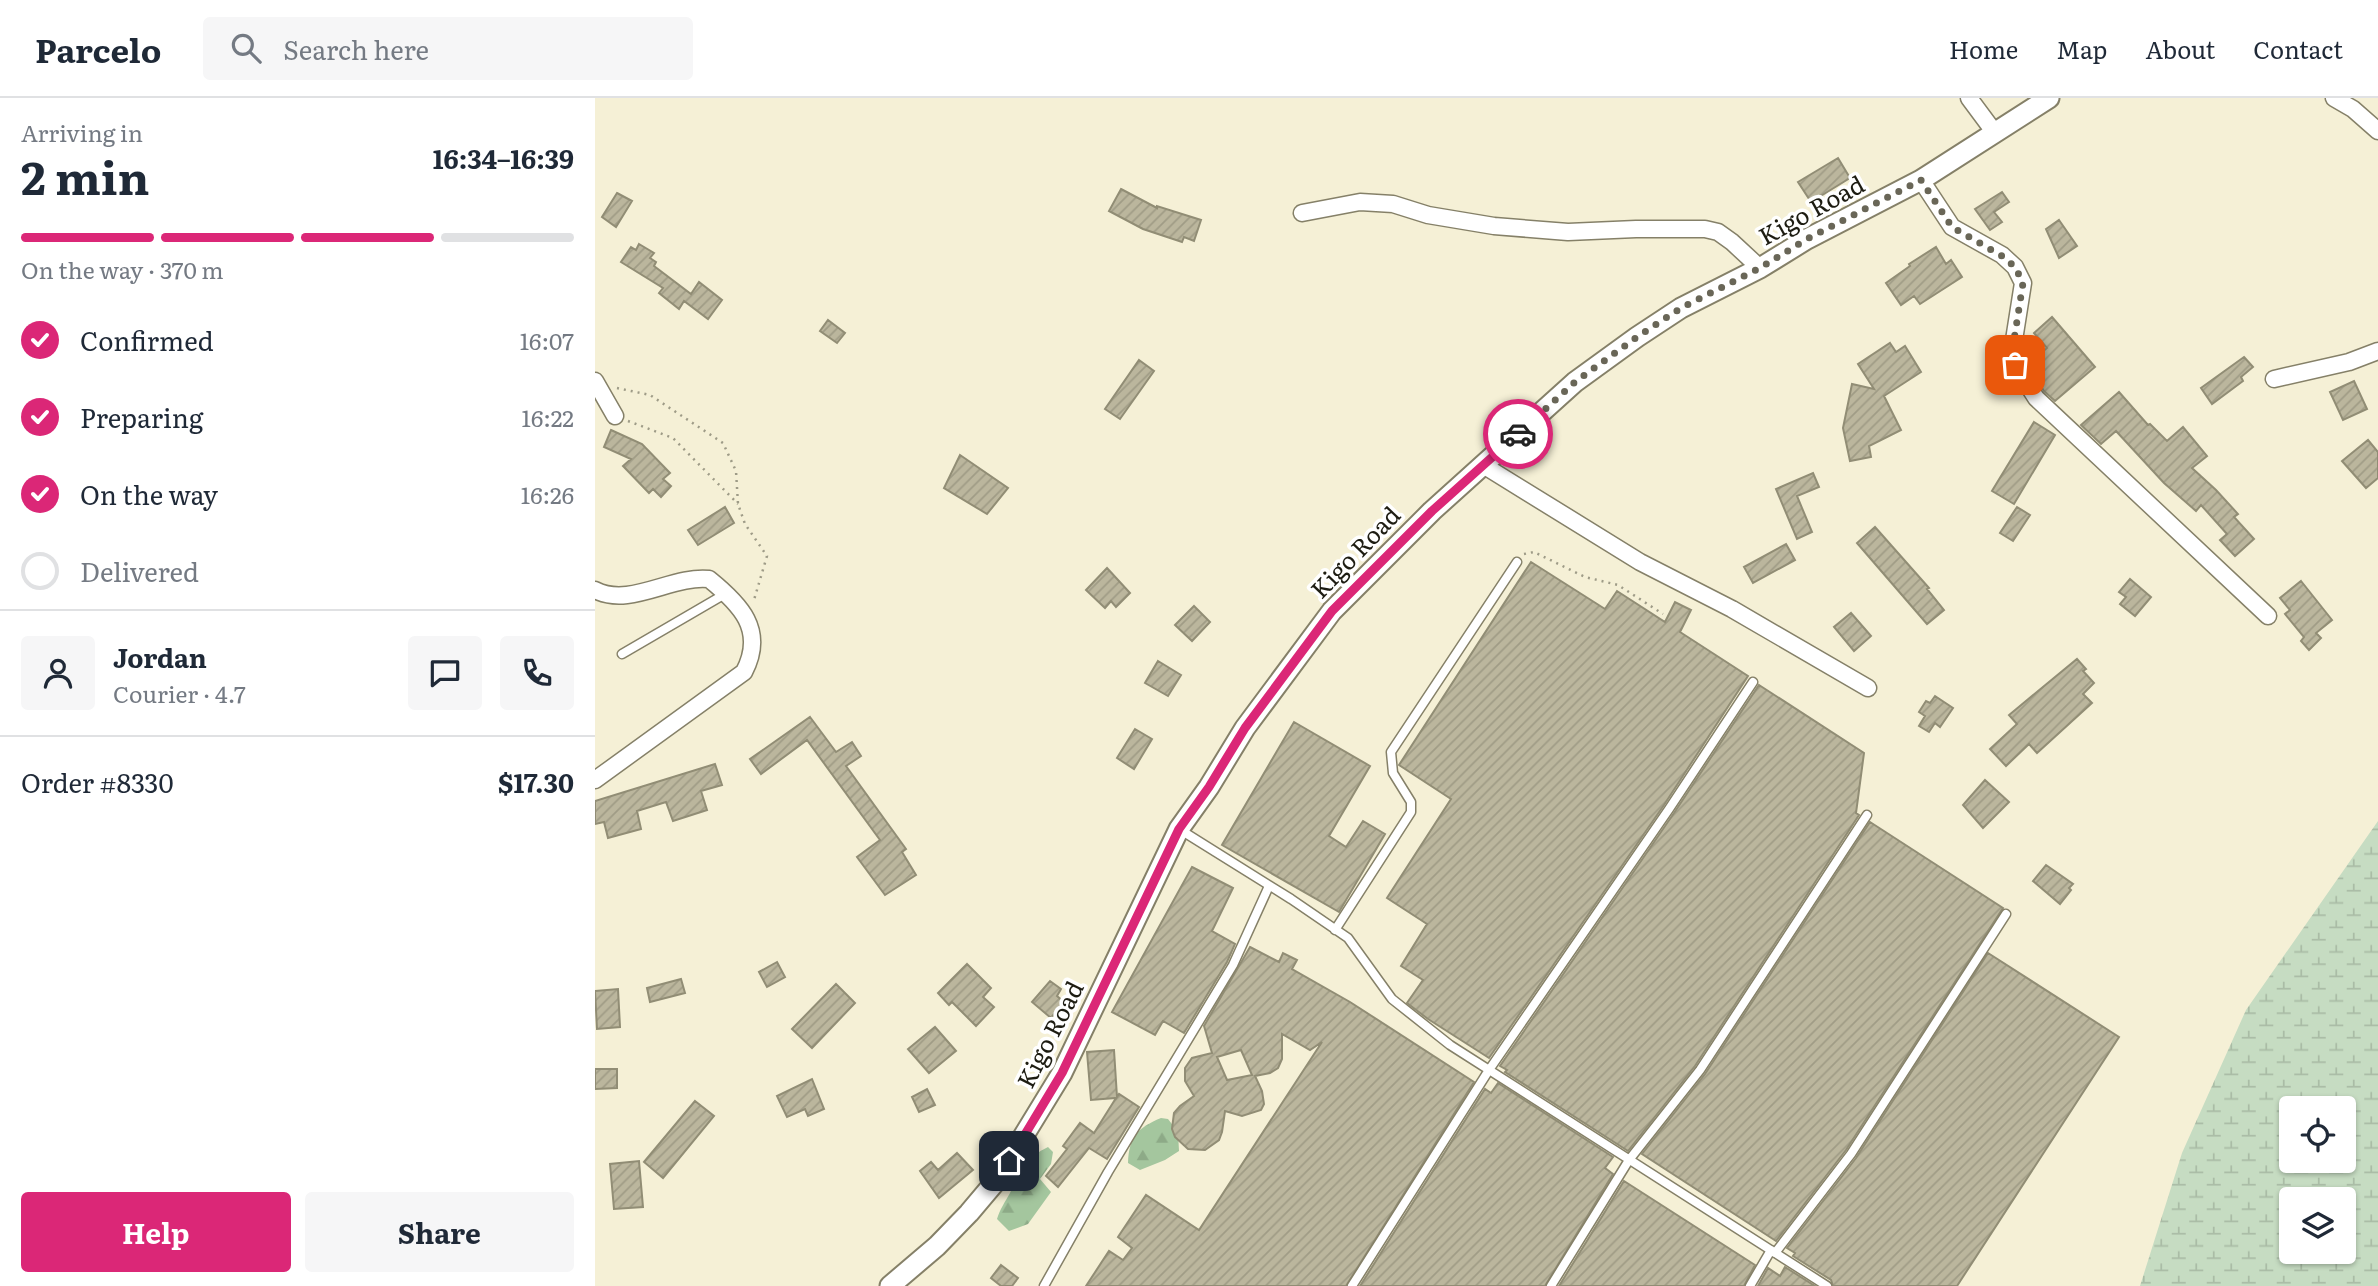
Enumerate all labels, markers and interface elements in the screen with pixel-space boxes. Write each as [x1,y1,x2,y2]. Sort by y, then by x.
search box [203,17,693,80]
text: Parcelo [35,24,161,73]
icon: search [227,29,265,67]
text: Search here [283,29,429,68]
text: Home [1949,31,2018,66]
text: Map [2056,31,2107,66]
text: About [2145,31,2215,66]
text: Contact [2253,31,2343,66]
text: Arriving in [21,115,143,149]
text: 16:34–16:39 [433,138,574,177]
text: 2 min [21,141,150,209]
street label: Kigo Road [1752,165,1870,252]
text: On the way · 370 m [21,252,224,286]
text: Confirmed [80,320,214,359]
icon: check [21,321,59,359]
text: 16:07 [520,323,574,357]
pin [1985,335,2045,395]
icon: bag [1996,346,2034,384]
text: Preparing [80,397,203,436]
icon: check [21,398,59,436]
courier [1483,399,1553,469]
text: 16:22 [522,400,574,434]
icon: car [1499,415,1537,453]
text: On the way [80,474,218,513]
icon: check [21,475,59,513]
text: 16:26 [521,477,574,511]
street label: Kigo Road [1301,497,1407,605]
text: Delivered [80,551,199,590]
button: person [21,636,95,710]
button: chat [408,636,482,710]
button: phone [500,636,574,710]
text: Jordan [113,637,207,676]
text: Courier · 4.7 [113,676,246,710]
text: Order #8330 [21,762,173,801]
text: $17.30 [498,762,574,801]
street label: Kigo Road [1007,974,1091,1094]
map controls [2279,1096,2356,1264]
button: locate [2279,1096,2356,1173]
pin [979,1131,1039,1191]
icon: home [990,1142,1028,1180]
button: layers [2279,1187,2356,1264]
button: Help [21,1192,291,1272]
button: Share [305,1192,574,1272]

